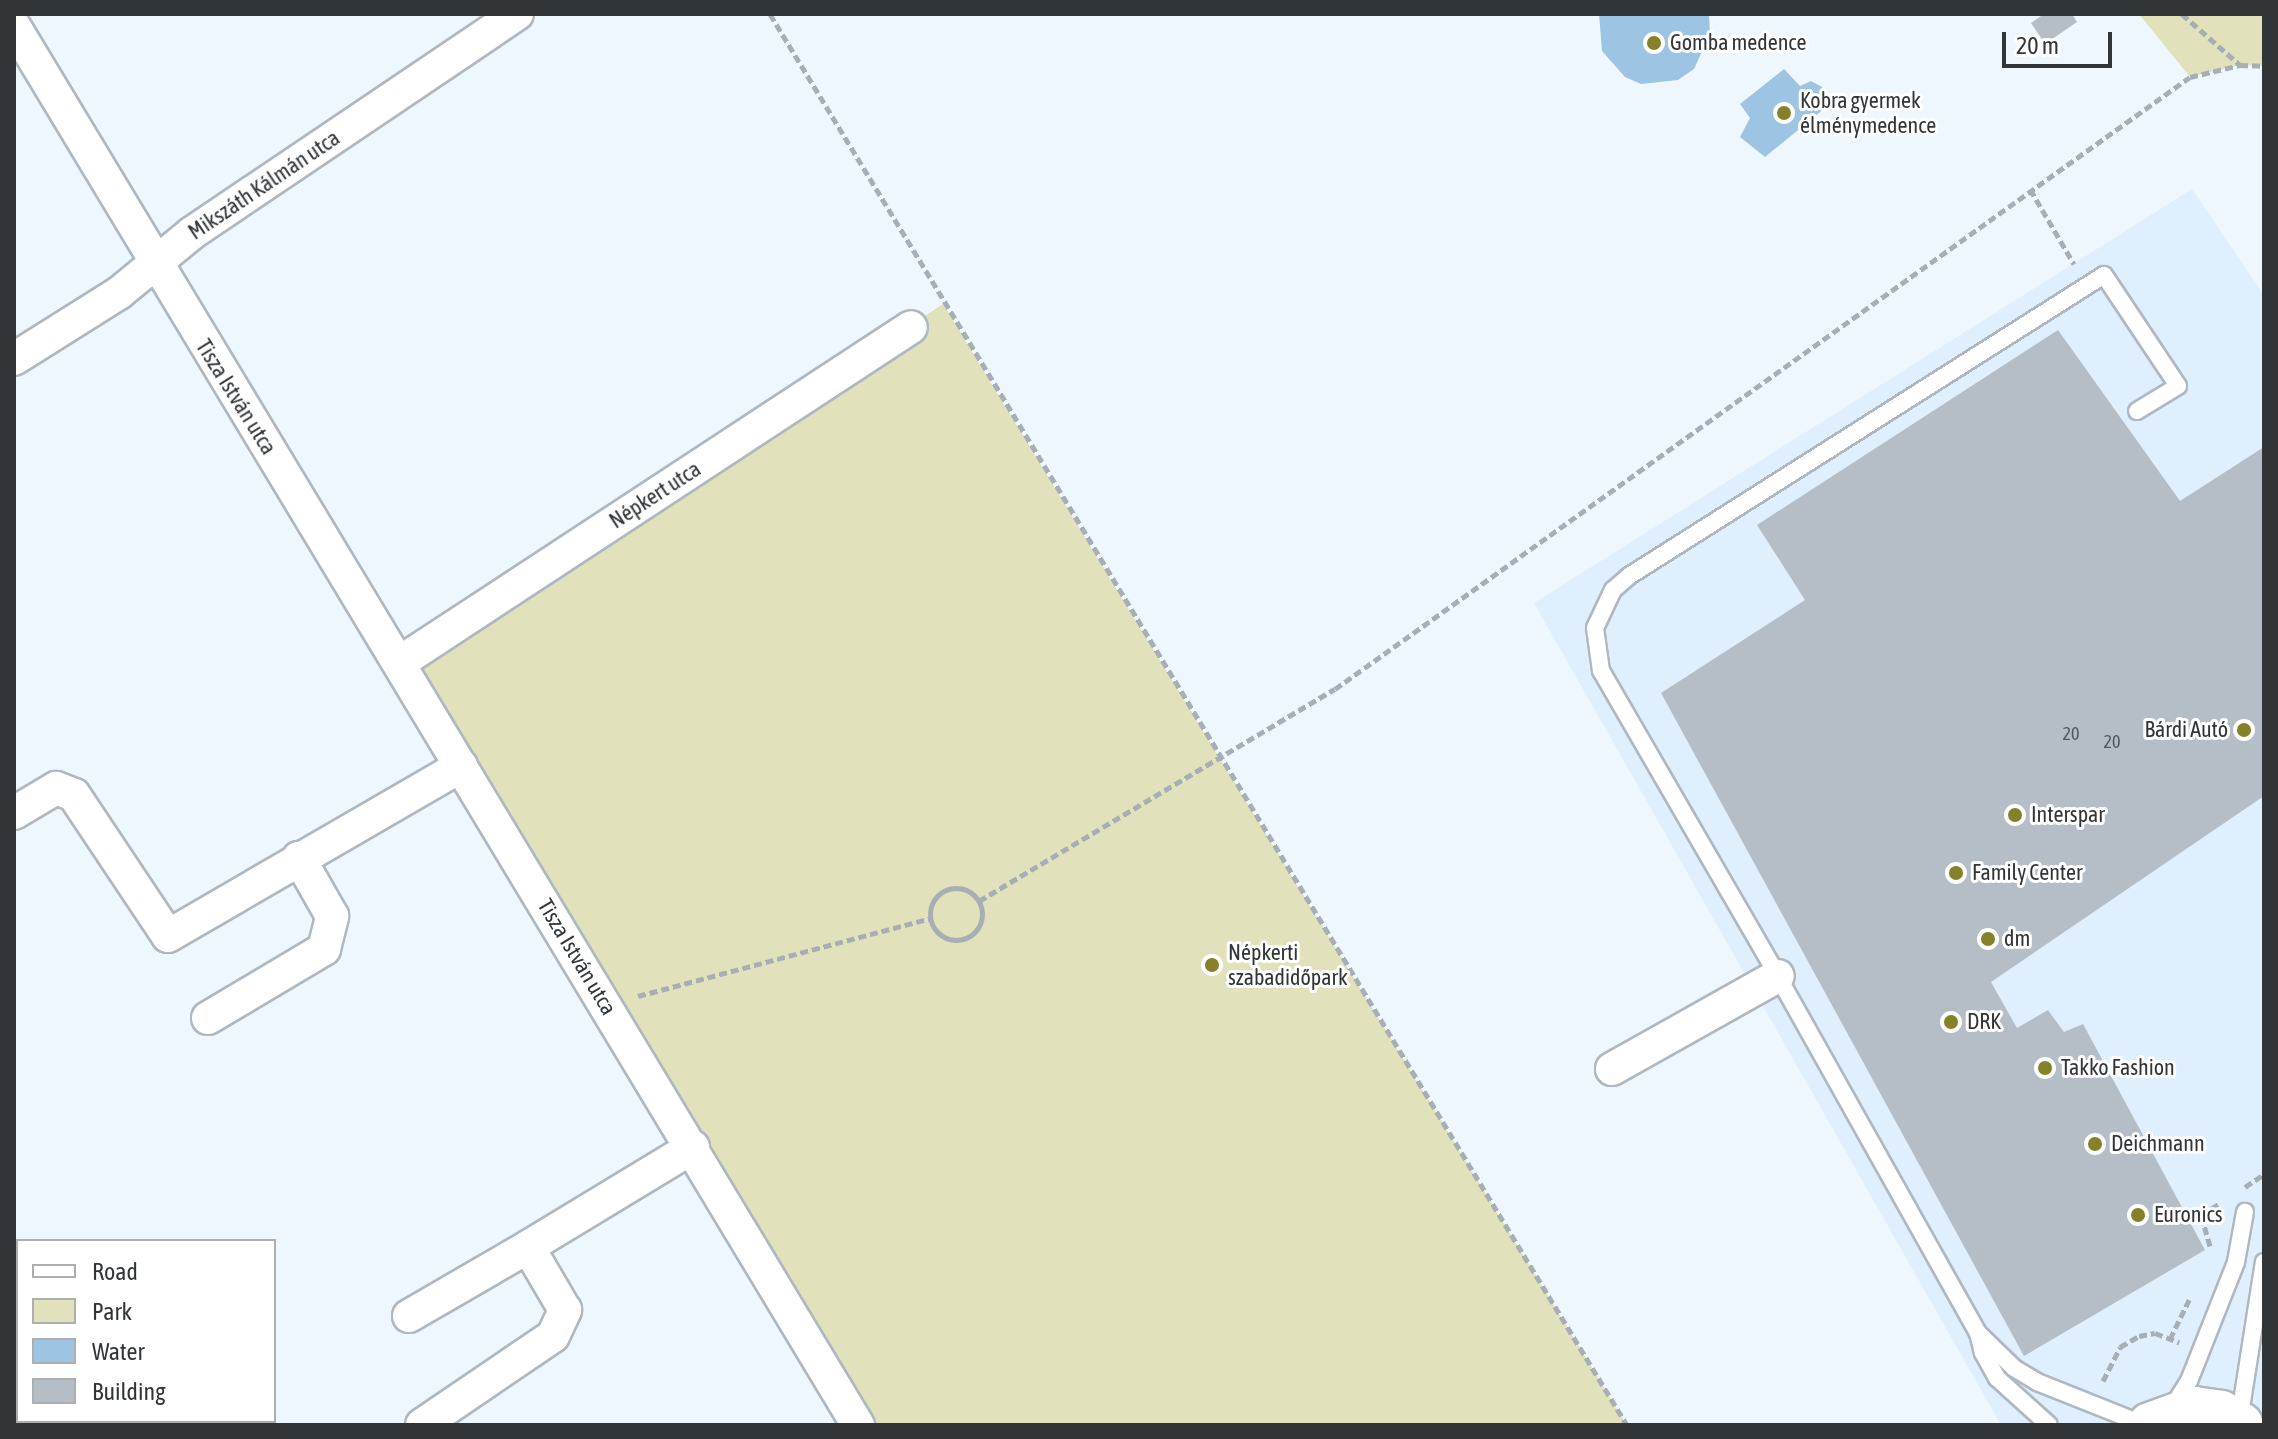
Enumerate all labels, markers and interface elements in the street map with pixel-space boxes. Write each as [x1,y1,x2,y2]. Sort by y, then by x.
scale bar [2006,16,2116,66]
place label: Gomba medence [1670,30,1806,56]
text: 20 m [2016,32,2059,59]
marker: Gomba medence [1645,34,1663,52]
place label: Kobra gyermek élménymedence [1800,87,1936,138]
marker: Kobra gyermek élménymedence [1775,104,1793,122]
street label: Mikszáth Kálmán utca [183,125,345,245]
street label: Tisza István utca [190,335,282,459]
street label: Népkert utca [604,456,706,534]
place label: Bárdi Autó [2144,717,2228,743]
marker: Bárdi Autó [2235,721,2253,739]
house number: 20 [2063,723,2079,745]
house number: 20 [2104,731,2120,753]
place label: Interspar [2031,802,2105,828]
marker: Interspar [2006,806,2024,824]
place label: Family Center [1972,860,2082,886]
marker: Family Center [1947,864,1965,882]
street label: Tisza István utca [532,894,622,1020]
place label: dm [2004,926,2030,952]
marker: dm [1979,930,1997,948]
place label: Népkerti szabadidőpark [1228,939,1348,990]
marker: Népkerti szabadidőpark [1203,956,1221,974]
place label: DRK [1967,1009,2001,1035]
marker: DRK [1942,1013,1960,1031]
place label: Takko Fashion [2061,1055,2175,1081]
marker: Takko Fashion [2036,1059,2054,1077]
place label: Deichmann [2111,1131,2205,1157]
marker: Deichmann [2086,1135,2104,1153]
place label: Euronics [2154,1202,2222,1228]
marker: Euronics [2129,1206,2147,1224]
legend [16,1239,276,1423]
text: Road [92,1258,138,1285]
text: Park [92,1298,132,1325]
text: Water [92,1338,145,1365]
text: Building [92,1378,165,1405]

